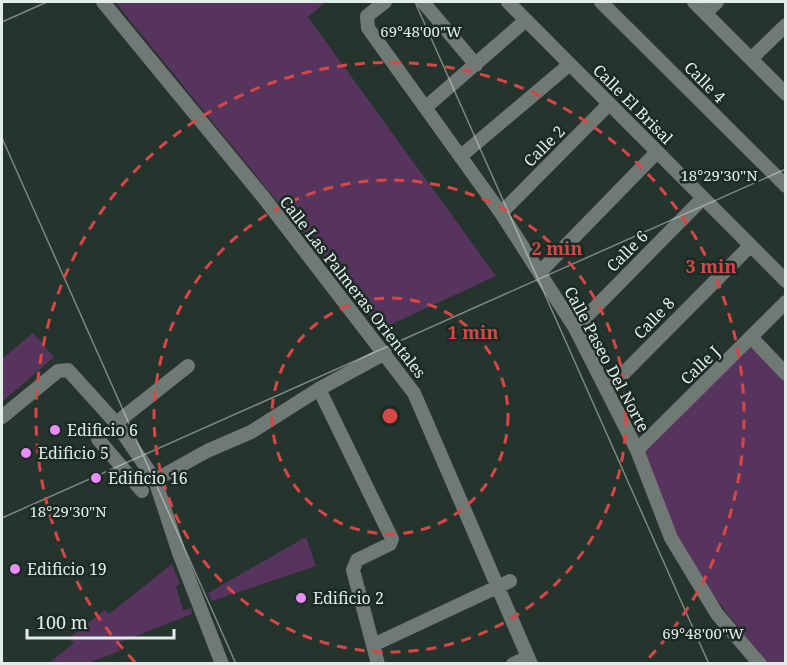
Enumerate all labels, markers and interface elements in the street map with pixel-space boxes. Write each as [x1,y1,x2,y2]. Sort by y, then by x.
text: 69°48'00"W [380,21,462,41]
street label: Calle 4 [679,56,731,108]
street label: Calle El Brisal [588,59,678,149]
street label: Calle 2 [518,120,570,172]
text: 18°29'30"N [680,165,758,185]
street label: Calle Las Palmeras Orientales [275,191,431,383]
street label: Calle 6 [601,225,653,277]
text: 2 min [532,236,582,260]
text: 3 min [686,254,736,278]
street label: Calle Paseo Del Norte [559,282,655,436]
street label: Calle 8 [629,292,679,344]
text: 1 min [448,320,498,344]
street label: Calle J [675,340,725,389]
centre of rings [380,406,400,426]
place label: Edificio 6 [67,419,138,441]
marker: Edificio 6 [48,423,62,437]
place label: Edificio 5 [38,442,109,464]
marker: Edificio 5 [19,446,33,460]
place label: Edificio 16 [108,467,188,489]
marker: Edificio 16 [89,471,103,485]
text: 18°29'30"N [29,501,107,521]
place label: Edificio 19 [27,558,107,580]
marker: Edificio 19 [8,562,22,576]
place label: Edificio 2 [313,587,384,609]
marker: Edificio 2 [294,591,308,605]
scale bar [27,602,174,640]
text: 100 m [36,610,88,634]
text: 69°48'00"W [662,623,744,643]

